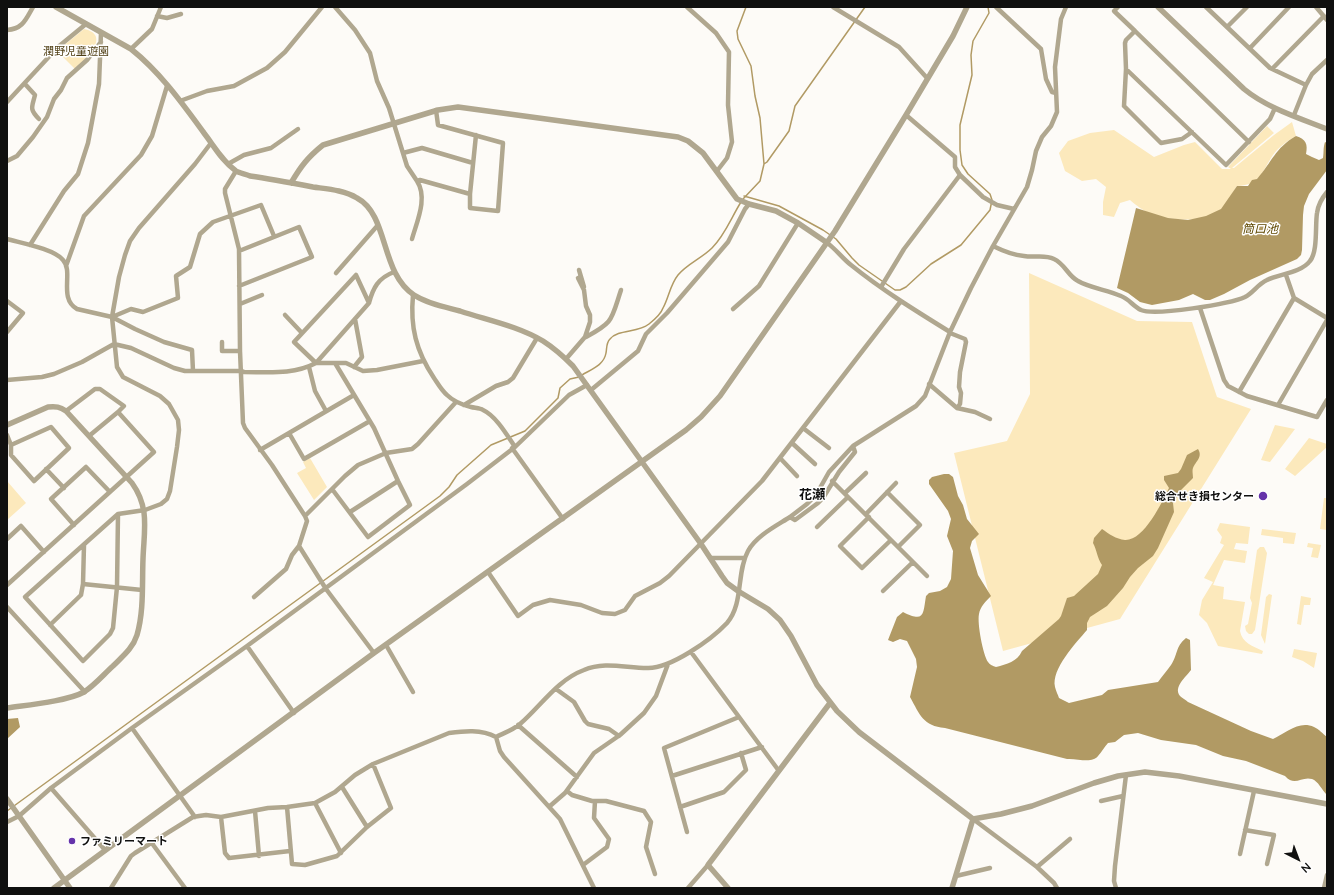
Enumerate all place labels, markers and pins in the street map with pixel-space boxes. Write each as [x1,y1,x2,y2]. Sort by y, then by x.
place label: 総合せき損センター [1155,489,1254,503]
marker: 総合せき損センター [1257,490,1269,502]
place label: ファミリーマート [80,834,168,848]
marker: ファミリーマート [67,836,77,846]

